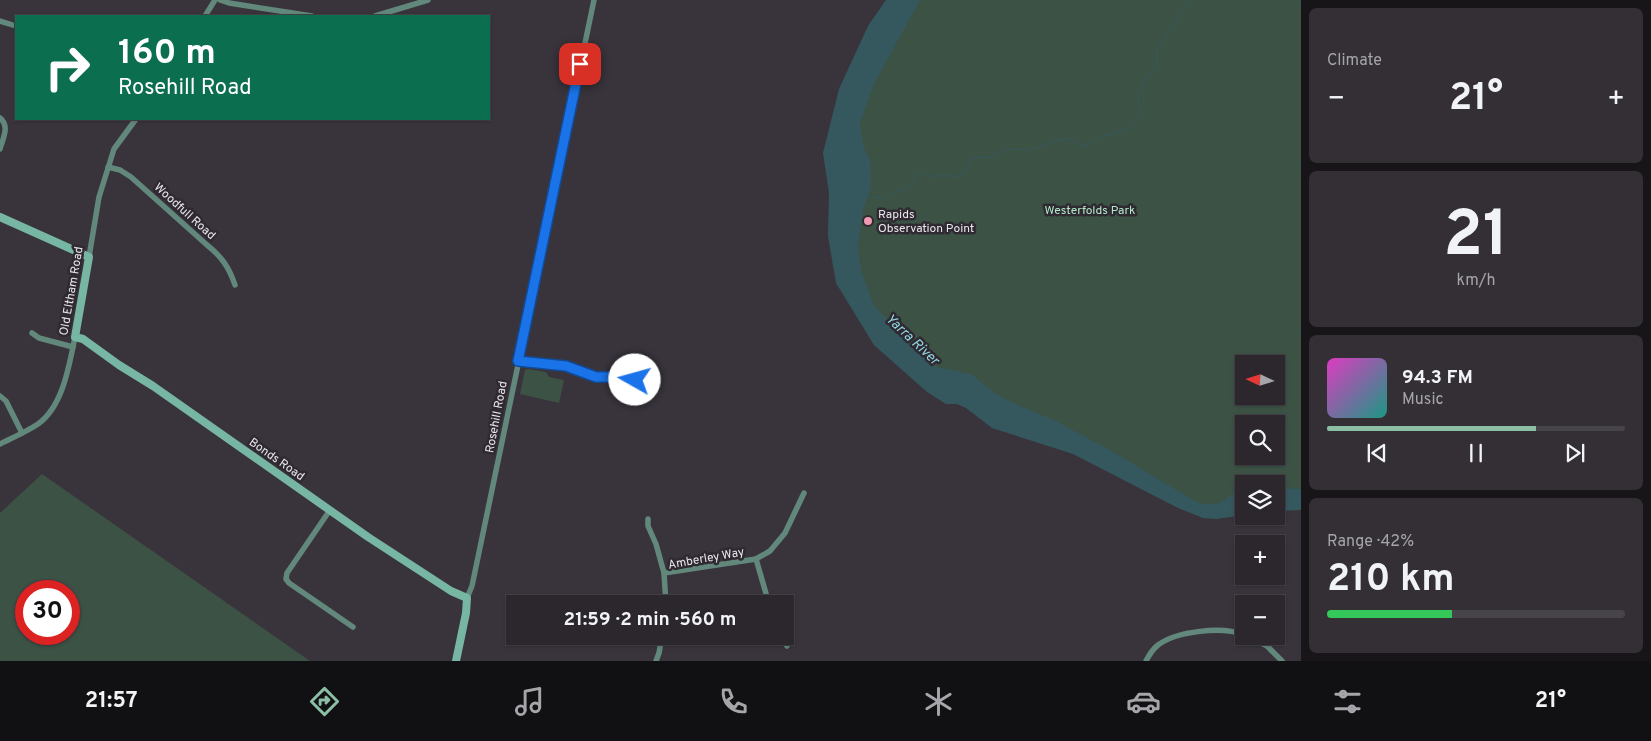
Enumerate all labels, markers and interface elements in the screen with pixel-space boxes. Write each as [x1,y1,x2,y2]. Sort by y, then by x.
text: 160 m [118,32,216,76]
icon: right [35,35,100,100]
pin [559,43,601,85]
icon: arrive [566,50,594,78]
text: Climate [1327,51,1382,71]
text: Rosehill Road [118,75,252,102]
text: 21° [1449,75,1503,124]
text: − [1327,82,1345,118]
text: + [1607,82,1625,118]
street label: Woodfull Road [150,180,219,244]
text: 21 [1443,197,1509,279]
park label: Westerfolds Park [1045,203,1135,219]
place label: Rapids Observation Point [878,207,974,237]
marker: Rapids Observation Point [862,215,874,227]
street label: Old Eltham Road [56,245,88,337]
text: km/h [1457,271,1495,291]
water label: Yarra River [882,311,944,370]
position arrow [608,353,660,405]
north arrow [1235,355,1285,405]
map controls [1235,355,1285,645]
text: 94.3 FM [1402,366,1473,390]
street label: Rosehill Road [482,380,512,455]
text: Music [1402,390,1443,410]
button: search [1235,415,1285,465]
street label: Bonds Road [245,435,307,485]
icon: previous [1363,439,1391,467]
icon: pause [1462,439,1490,467]
icon: next [1561,439,1589,467]
button: layers [1235,475,1285,525]
text: Range · 42% [1327,532,1414,552]
button: + [1235,535,1285,585]
street label: Amberley Way [667,544,746,574]
text: 210 km [1327,556,1455,605]
speed limit sign: 30 [15,580,80,645]
button: − [1235,595,1285,645]
text: 21:59 · 2 min · 560 m [564,608,736,632]
icon: directions [307,684,342,719]
icon: music [512,684,547,719]
icon: phone [716,684,751,719]
icon: climate [921,684,956,719]
icon: car [1126,684,1161,719]
icon: filters [1330,684,1365,719]
text: 21:57 [85,688,138,715]
text: 21° [1535,688,1566,715]

